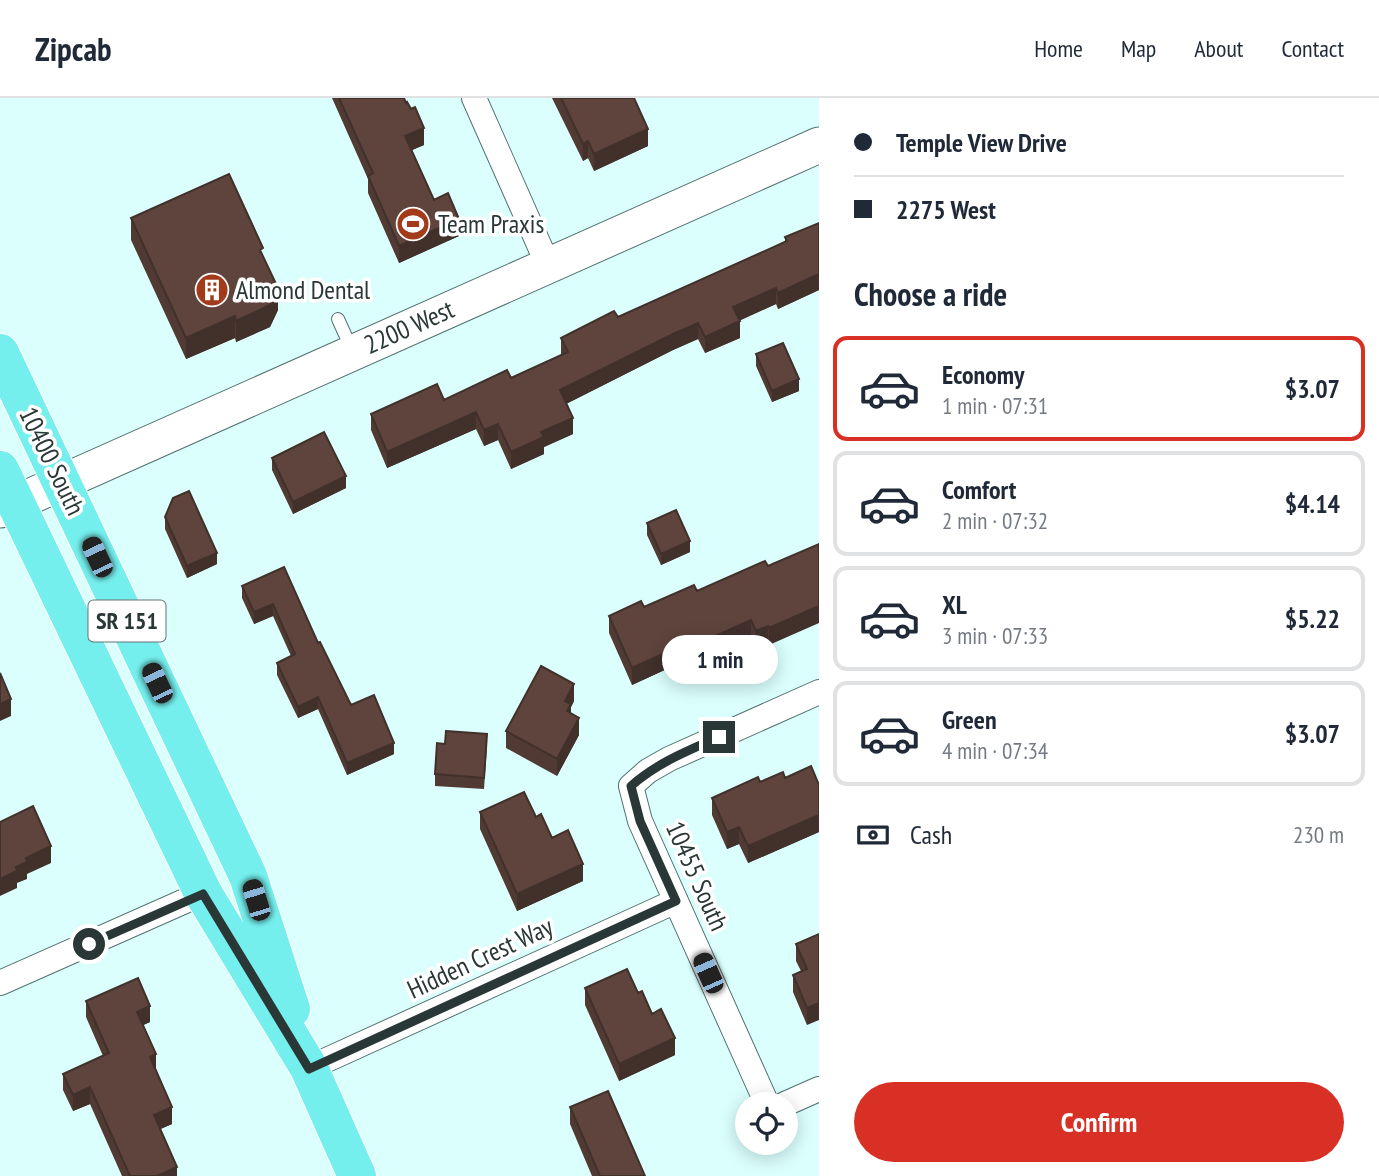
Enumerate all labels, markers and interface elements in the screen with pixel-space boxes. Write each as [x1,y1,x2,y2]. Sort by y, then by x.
text: Zipcab [35,27,112,70]
text: Home [1034,33,1083,64]
text: Map [1121,33,1156,64]
text: About [1194,33,1243,64]
text: Contact [1281,33,1344,64]
text: Temple View Drive [896,126,1067,159]
text: 2275 West [896,193,996,226]
sports icon: Team Praxis [394,205,432,243]
place label: Team Praxis [438,207,544,240]
building icon: Almond Dental [193,271,231,309]
place label: Almond Dental [236,273,370,306]
text: Choose a ride [854,273,1007,315]
street label: 2200 West [359,292,459,361]
icon: car [858,357,921,420]
text: Economy [942,358,1024,391]
text: $3.07 [1285,372,1340,405]
text: 1 min · 07:31 [942,391,1048,420]
street label: 10400 South [12,401,93,520]
icon: car [858,472,921,535]
text: Comfort [942,473,1016,506]
text: $4.14 [1285,487,1340,520]
text: 2 min · 07:32 [942,506,1048,535]
car [79,534,116,580]
icon: car [858,587,921,650]
text: XL [942,588,967,621]
road number: SR 151 [88,600,166,642]
text: $5.22 [1285,602,1340,635]
text: 3 min · 07:33 [942,621,1048,650]
callout: 1 min [661,636,777,684]
text: 1 min [697,645,743,674]
car [139,660,176,706]
icon: car [858,702,921,765]
text: Green [942,703,997,736]
text: $3.07 [1285,717,1340,750]
route end [703,721,735,753]
text: 4 min · 07:34 [942,736,1048,765]
street label: 10455 South [659,816,736,936]
icon: cash [854,816,892,854]
text: Cash [910,818,952,851]
text: 230 m [1293,820,1344,849]
car [240,877,273,923]
street label: Hidden Crest Way [402,909,558,1006]
route start [73,928,105,960]
car [690,950,727,996]
button: Confirm [854,1082,1344,1162]
map controls [735,1092,798,1155]
button: locate [735,1092,798,1155]

